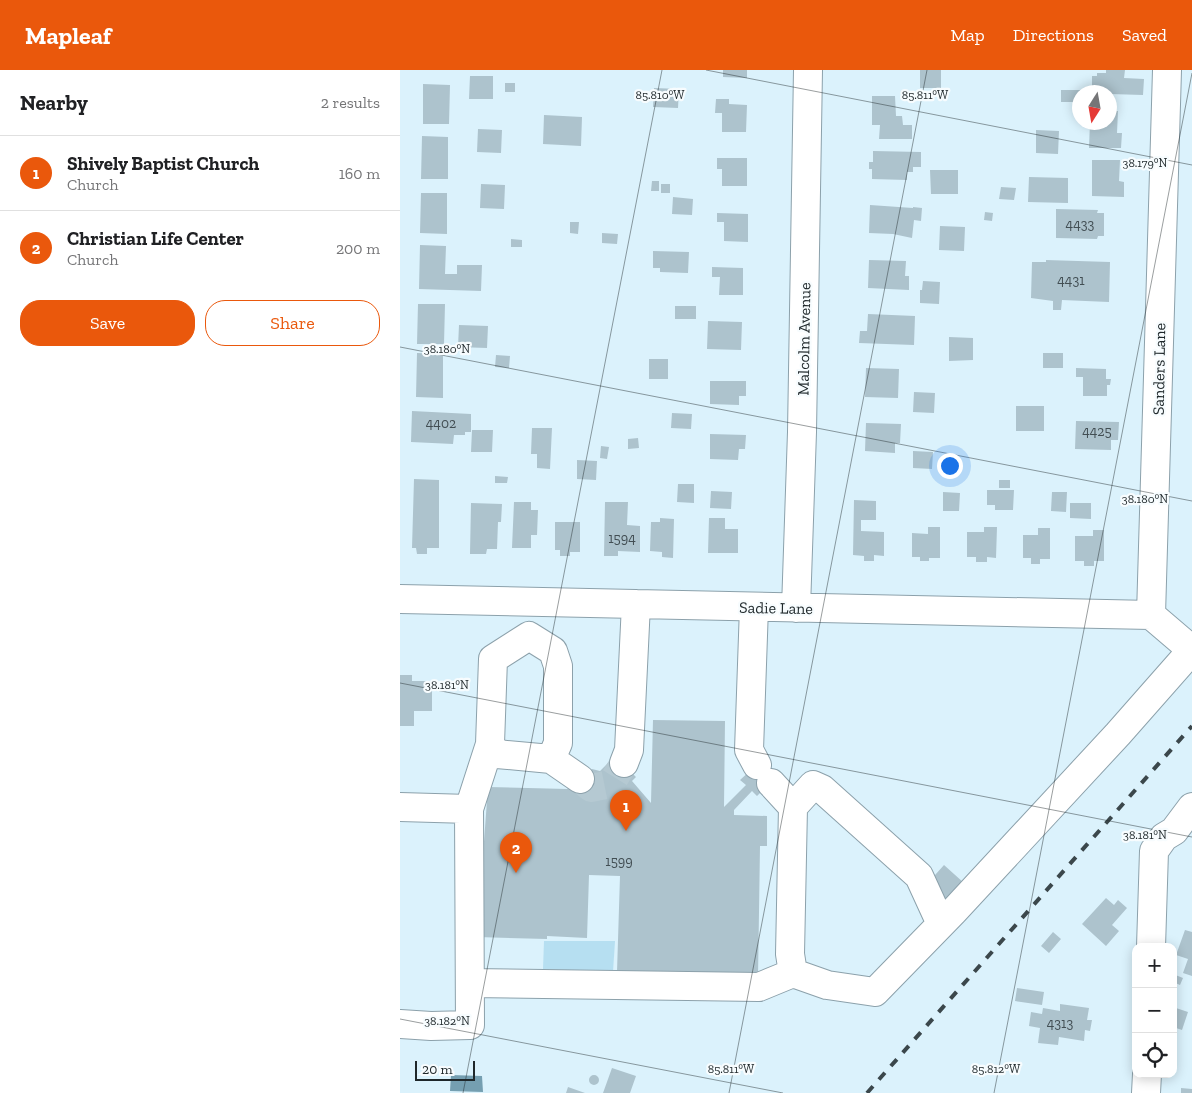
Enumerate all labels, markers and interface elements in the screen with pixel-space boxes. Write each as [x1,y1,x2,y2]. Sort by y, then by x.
text: Mapleaf [25,21,111,50]
text: Map [950,24,985,46]
text: Directions [1013,24,1094,46]
text: Saved [1122,24,1167,46]
north arrow [1072,85,1117,130]
text: 85.810°W [635,88,685,102]
text: 85.811°W [902,88,949,102]
text: Nearby [20,90,88,115]
text: 2 results [321,93,380,112]
text: Shively Baptist Church [67,152,259,175]
text: 38.179°N [1123,156,1168,170]
text: 1 [33,164,39,183]
text: 160 m [339,164,380,183]
text: Church [67,175,118,194]
house number: 4433 [1066,216,1095,233]
text: Christian Life Center [67,227,244,250]
text: 2 [32,239,40,258]
text: 200 m [336,239,380,258]
text: Church [67,250,118,269]
house number: 4431 [1057,272,1085,289]
street label: Malcolm Avenue [794,282,814,396]
button: Save [20,300,195,346]
button: Share [205,300,380,346]
street label: Sanders Lane [1149,323,1169,415]
text: 38.180°N [424,342,470,356]
house number: 4402 [426,415,456,432]
house number: 4425 [1082,423,1112,440]
your location [937,453,963,479]
text: 38.180°N [1122,492,1168,506]
house number: 1594 [608,530,636,547]
street label: Sadie Lane [739,598,813,618]
text: 38.181°N [425,678,469,692]
pin: 1 [610,790,642,831]
text: 38.181°N [1123,828,1167,842]
pin: 2 [500,832,532,873]
house number: 1599 [605,853,633,870]
map controls [1132,943,1177,1078]
button: + [1132,943,1177,988]
button: − [1132,988,1177,1033]
text: 38.182°N [424,1014,470,1028]
house number: 4313 [1047,1015,1073,1032]
button: locate [1132,1033,1177,1078]
scale bar [415,1058,475,1081]
text: 20 m [422,1061,453,1078]
text: 85.811°W [708,1062,755,1076]
text: 85.812°W [972,1062,1021,1076]

